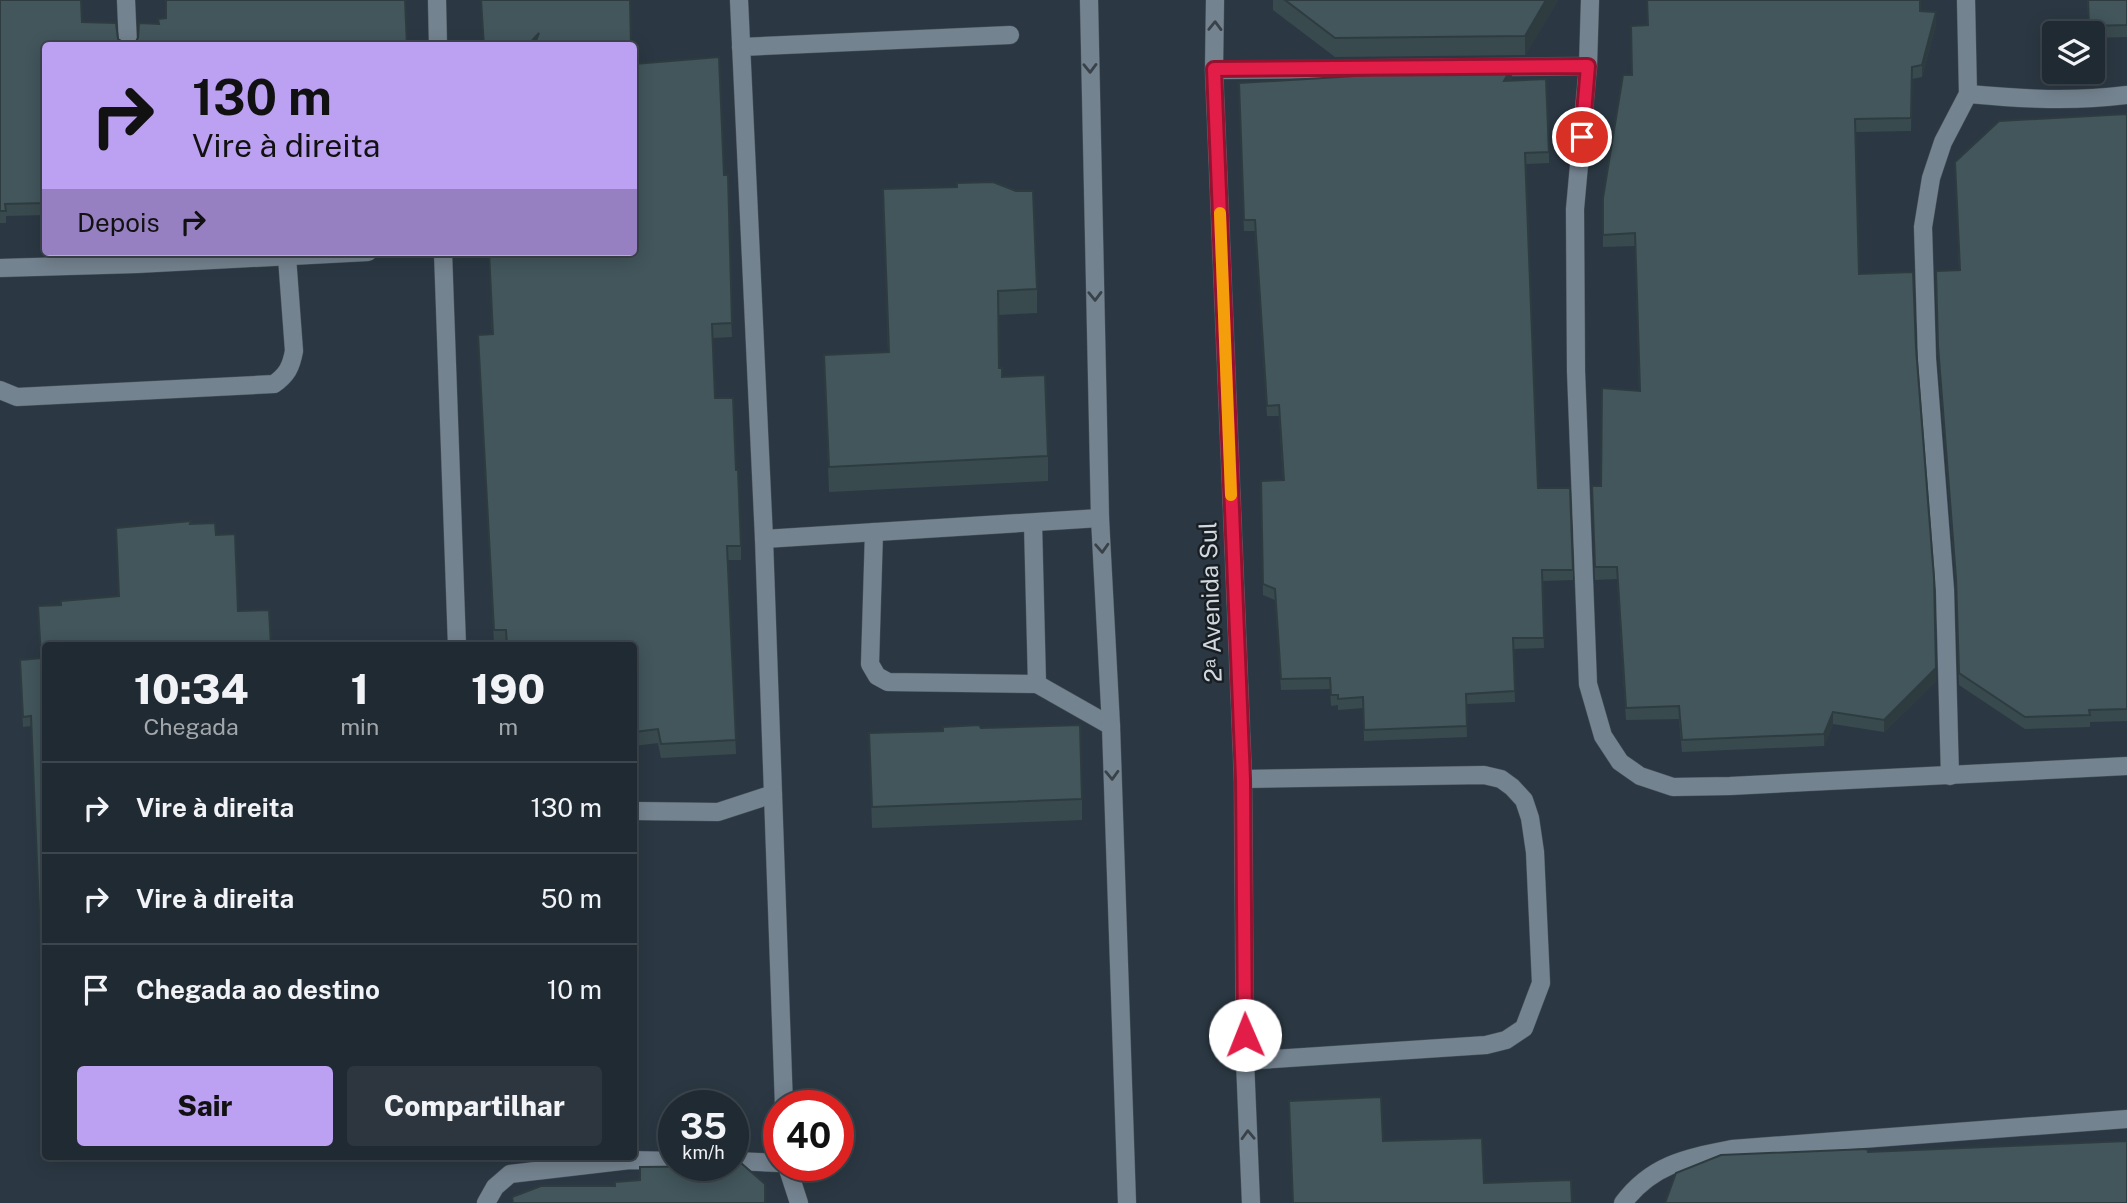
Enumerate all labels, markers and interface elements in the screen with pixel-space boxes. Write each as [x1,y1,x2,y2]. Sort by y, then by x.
one-way arrow [1207,20,1223,31]
map controls [2042,21,2105,84]
button: layers [2042,21,2105,84]
one-way arrow [1082,63,1097,74]
text: 130 m [192,68,332,126]
icon: right [77,70,168,161]
pin [1552,107,1612,167]
icon: arrive [1563,118,1601,156]
text: Vire à direita [192,127,380,164]
icon: right [174,203,212,241]
text: Depois [77,207,160,238]
one-way arrow [1087,291,1103,301]
street label: 2ᵃ Avenida Sul [1193,521,1227,683]
one-way arrow [1094,542,1109,553]
text: 10:34 [134,664,248,713]
text: 1 [350,664,369,713]
text: 190 [471,664,545,713]
text: Chegada [144,713,239,740]
text: min [340,713,379,740]
text: m [498,713,518,740]
one-way arrow [1105,770,1120,781]
icon: right [77,789,115,827]
text: Vire à direita [136,792,294,823]
text: 130 m [530,792,602,823]
icon: right [77,880,115,918]
text: Vire à direita [136,883,294,914]
text: 50 m [541,883,602,914]
icon: arrive [77,971,115,1009]
text: Chegada ao destino [136,974,380,1005]
text: 10 m [547,974,602,1005]
position arrow [1208,998,1282,1072]
button: Sair [77,1066,333,1146]
button: Compartilhar [347,1066,602,1146]
speed limit sign: 40 [763,1090,854,1181]
text: 35 [680,1106,727,1147]
one-way arrow [1241,1129,1256,1140]
text: km/h [682,1142,725,1163]

